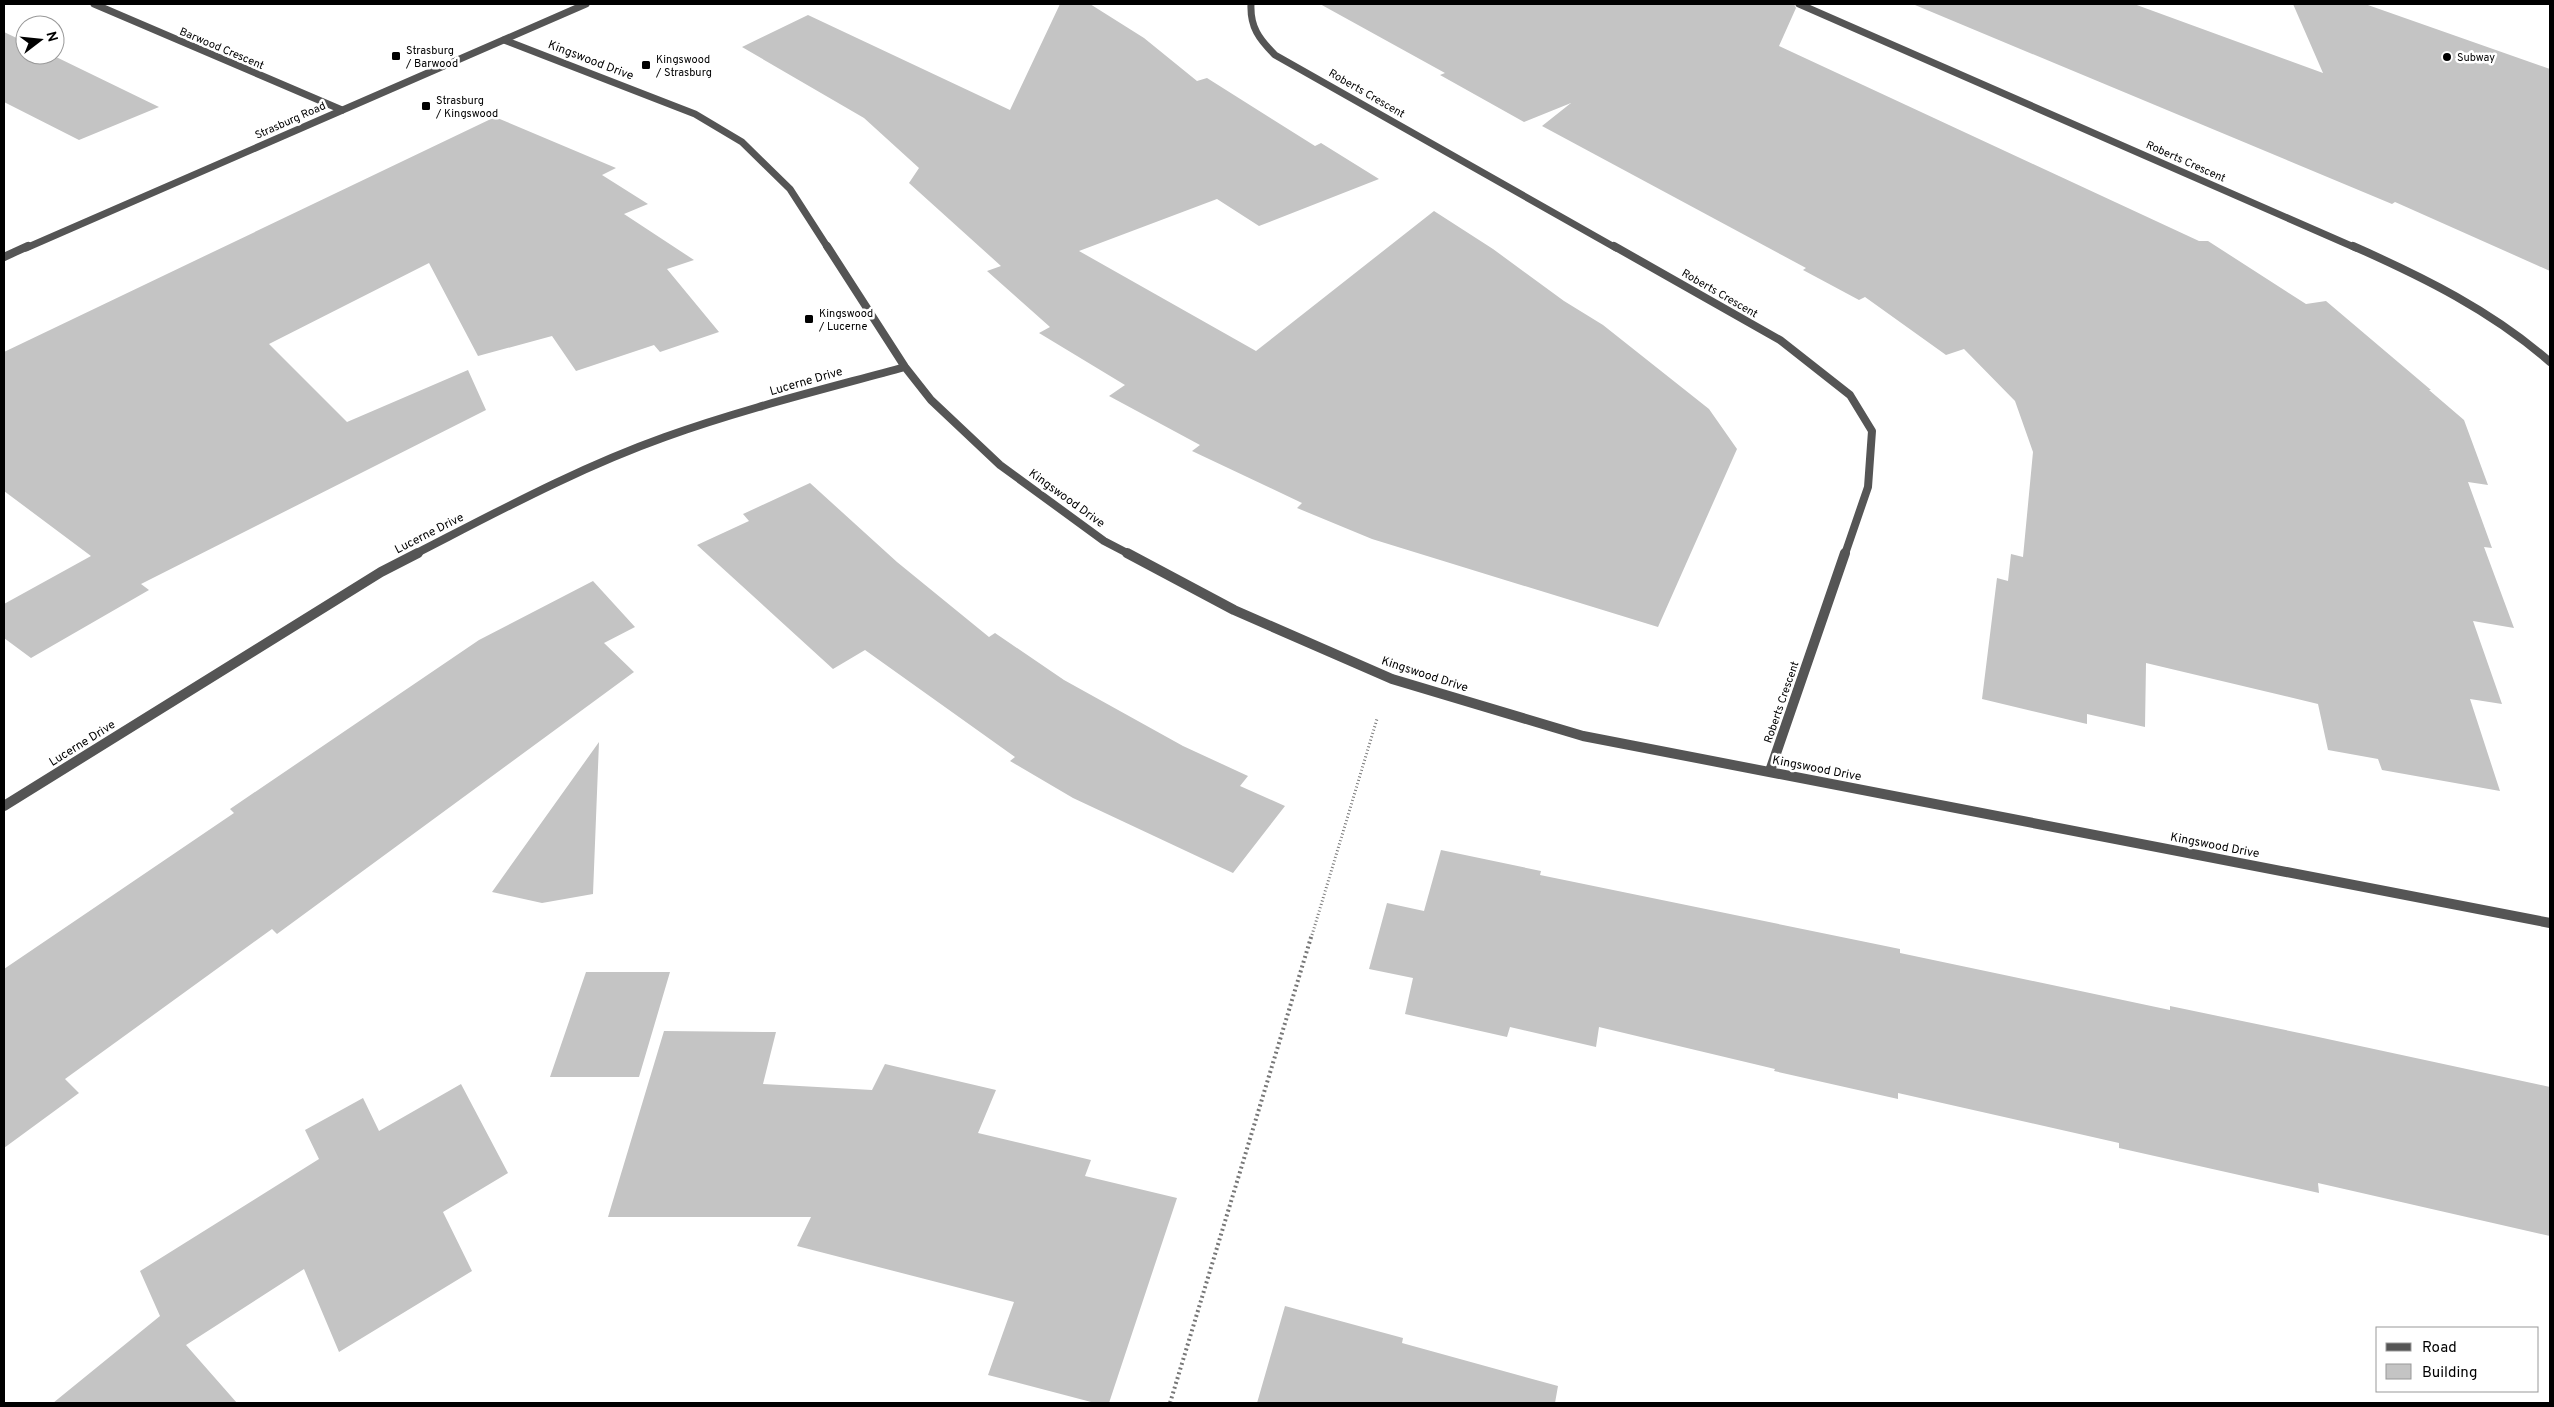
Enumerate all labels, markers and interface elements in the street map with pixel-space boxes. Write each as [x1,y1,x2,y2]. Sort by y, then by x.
north arrow [15,15,65,65]
street label: Barwood Crescent [177,25,266,73]
text: N [41,30,61,44]
street label: Kingswood Drive [546,37,636,85]
place label: Strasburg / Barwood [405,44,458,71]
marker: Strasburg / Barwood [390,50,402,62]
marker: Subway [2441,51,2453,63]
place label: Subway [2457,51,2495,65]
place label: Kingswood / Strasburg [655,53,712,80]
marker: Kingswood / Strasburg [640,59,652,71]
street label: Roberts Crescent [1326,66,1407,121]
place label: Strasburg / Kingswood [435,94,498,121]
street label: Strasburg Road [253,99,328,143]
marker: Strasburg / Kingswood [420,100,432,112]
street label: Roberts Crescent [2144,138,2228,186]
street label: Roberts Crescent [1679,266,1760,321]
place label: Kingswood / Lucerne [818,307,873,334]
marker: Kingswood / Lucerne [803,313,815,325]
street label: Lucerne Drive [768,364,845,400]
street label: Kingswood Drive [1025,466,1108,532]
street label: Lucerne Drive [392,510,467,558]
street label: Kingswood Drive [1379,653,1470,697]
street label: Roberts Crescent [1761,660,1802,745]
street label: Lucerne Drive [46,717,119,771]
street label: Kingswood Drive [1771,753,1863,785]
street label: Kingswood Drive [2169,830,2261,862]
legend [2376,1327,2539,1392]
text: Road [2422,1339,2457,1358]
text: Building [2422,1364,2477,1383]

